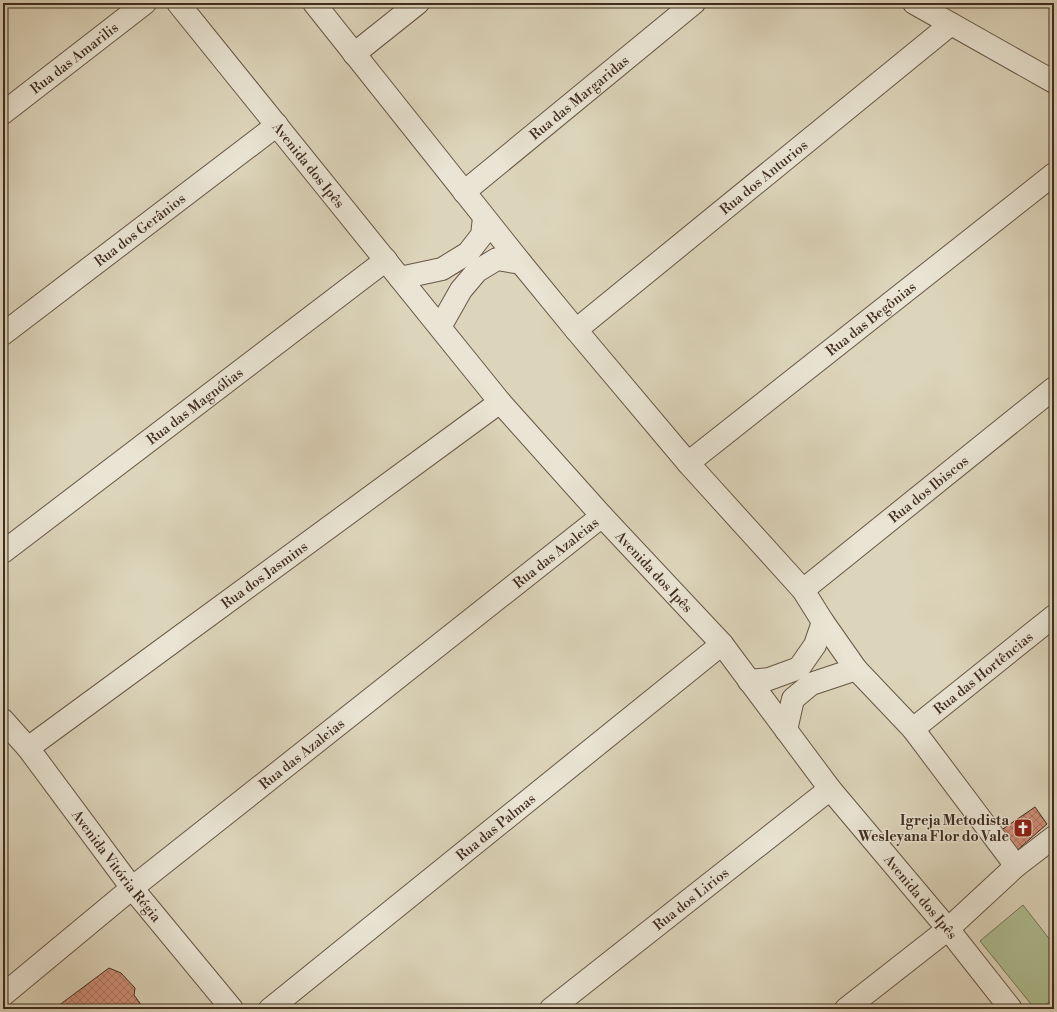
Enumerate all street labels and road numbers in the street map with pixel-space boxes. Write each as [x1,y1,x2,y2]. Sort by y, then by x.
street label: Rua das Amarilis [27,19,122,98]
street label: Rua das Margaridas [526,52,633,144]
street label: Avenida dos Ipês [267,118,348,212]
street label: Rua dos Anturios [716,137,812,219]
street label: Rua dos Gerânios [91,190,190,271]
street label: Rua das Begônias [823,278,920,361]
street label: Rua das Magnólias [143,364,247,449]
street label: Rua dos Ibiscos [885,452,973,527]
street label: Rua das Azaleias [510,514,603,593]
street label: Avenida dos Ipês [610,527,696,617]
street label: Rua dos Jasmins [218,538,312,613]
street label: Rua das Hortências [930,628,1037,719]
street label: Rua das Azaleias [256,715,349,794]
street label: Rua das Palmas [453,790,540,865]
street label: Avenida Vitória Régia [67,806,165,927]
street label: Avenida dos Ipês [879,851,961,943]
street label: Rua dos Lirios [650,864,733,935]

